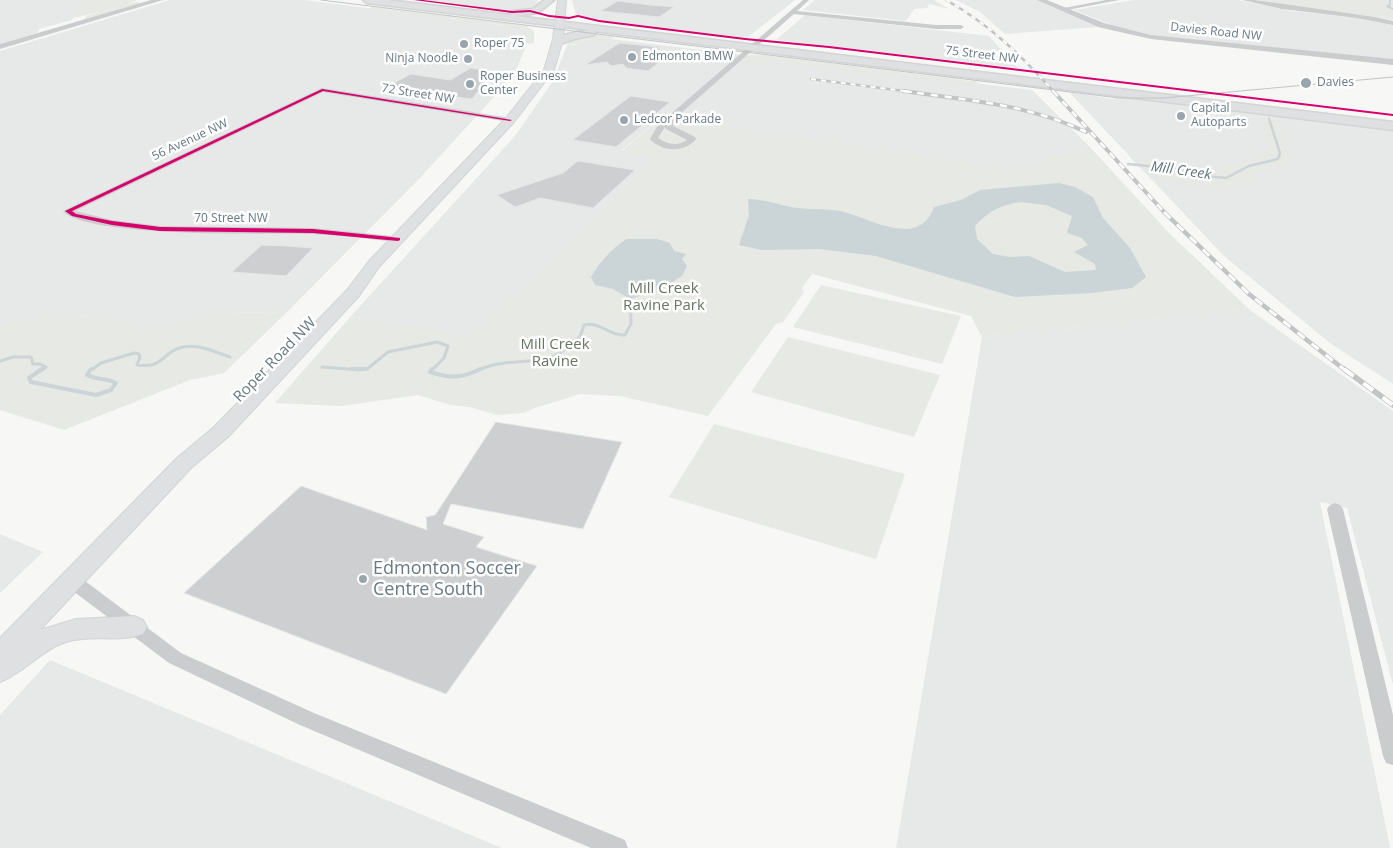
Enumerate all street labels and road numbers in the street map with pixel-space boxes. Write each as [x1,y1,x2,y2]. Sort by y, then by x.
street label: Davies Road NW [1170,20,1262,44]
street label: 75 Street NW [945,43,1019,67]
street label: 72 Street NW [381,81,455,107]
street label: 56 Avenue NW [150,116,230,164]
street label: 70 Street NW [194,212,268,226]
street label: Roper Road NW [230,314,320,406]

